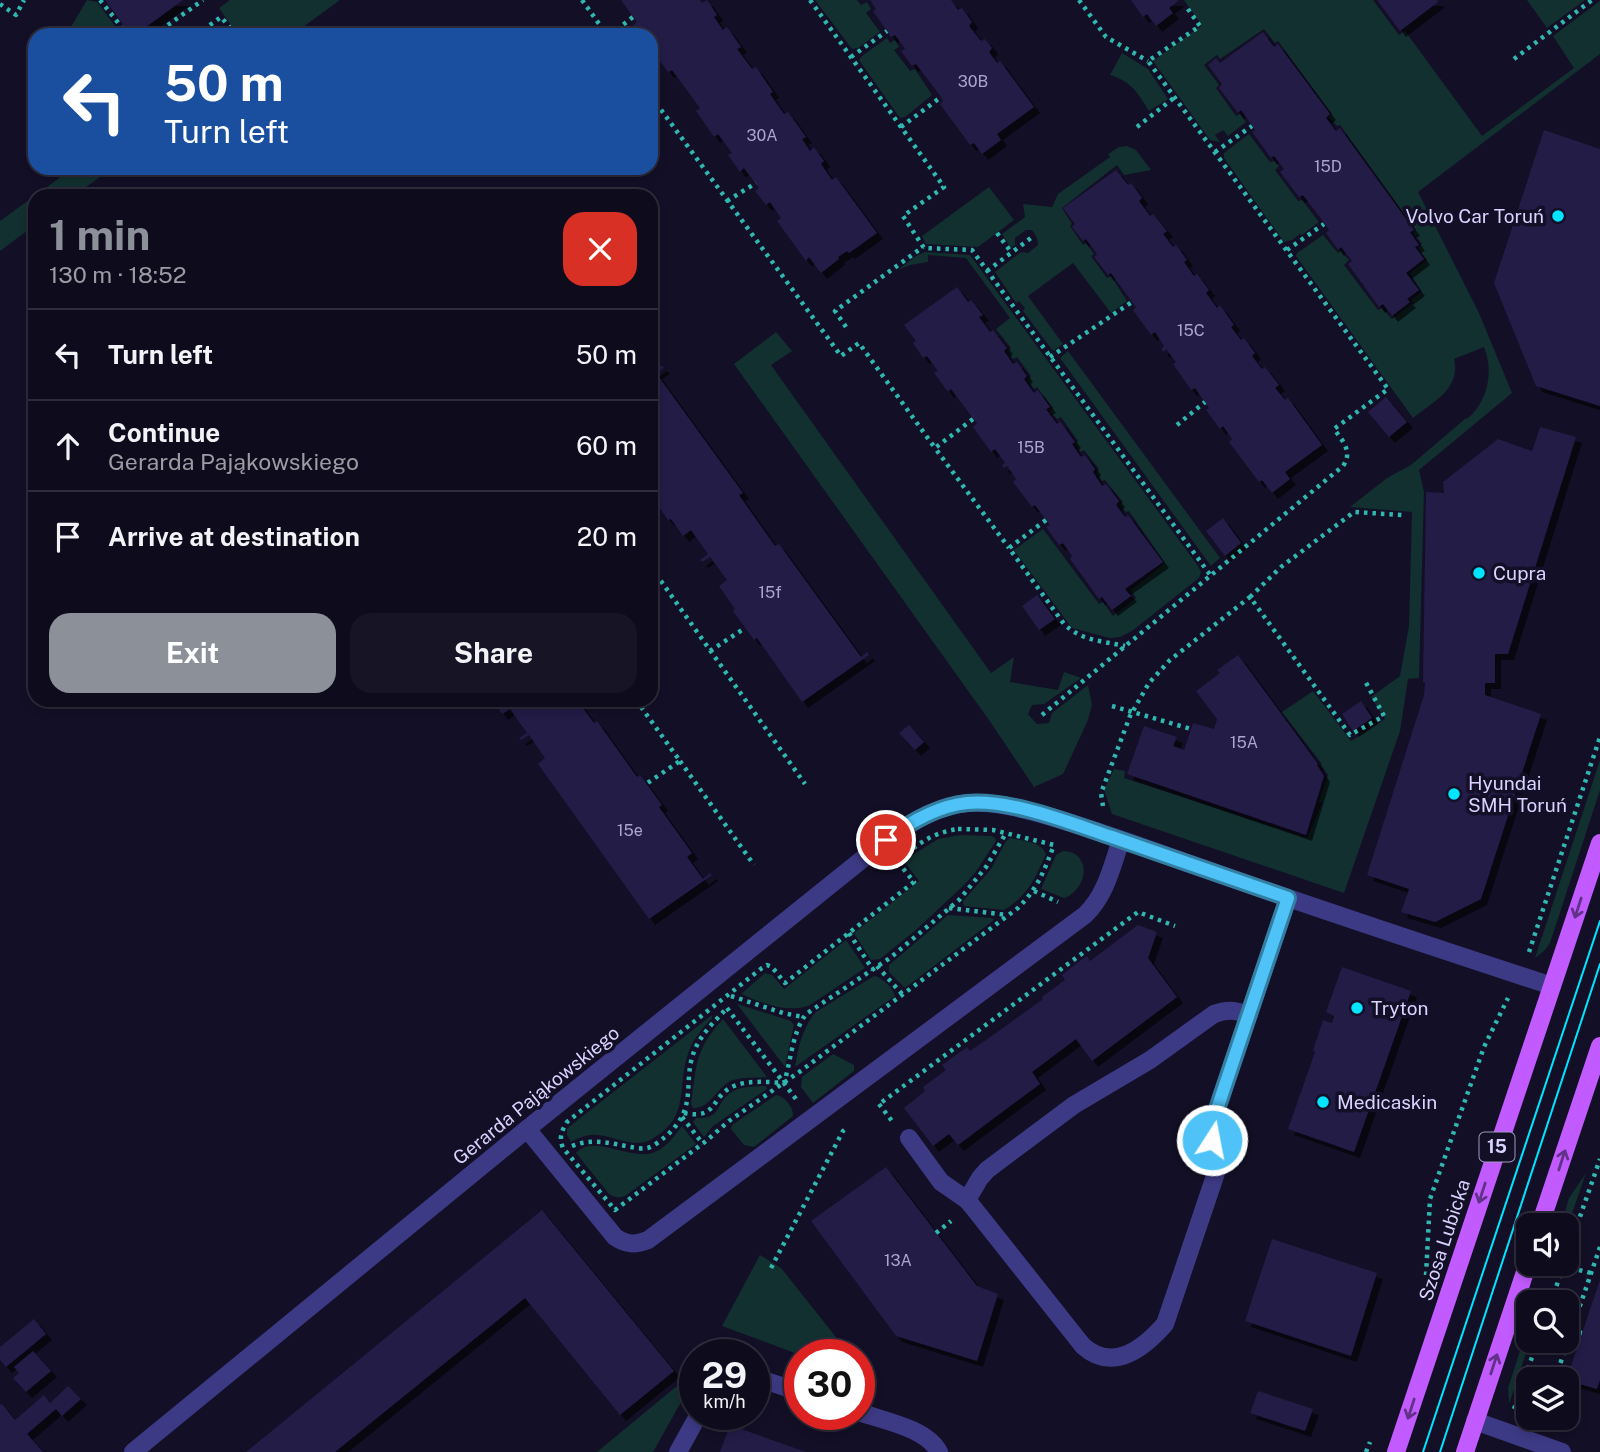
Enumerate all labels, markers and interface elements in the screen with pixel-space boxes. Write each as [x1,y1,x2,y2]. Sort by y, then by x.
text: 50 m [164,54,284,112]
icon: left [49,56,140,147]
house number: 30B [958,72,988,91]
text: Turn left [164,113,289,150]
house number: 30A [746,126,778,145]
house number: 15D [1314,157,1342,176]
place label: Volvo Car Toruń [1406,205,1544,227]
marker: Volvo Car Toruń [1550,208,1566,224]
text: 1 min [49,210,150,259]
button: close [563,212,637,286]
text: 130 m · 18:52 [49,261,186,288]
house number: 15C [1177,321,1205,340]
icon: left [49,336,87,374]
text: Turn left [108,339,213,370]
text: 50 m [576,339,637,370]
text: Continue [108,417,220,448]
icon: ahead [49,427,87,465]
text: 60 m [576,430,637,461]
house number: 15B [1017,438,1045,457]
text: Gerarda Pająkowskiego [108,448,359,475]
icon: arrive [49,518,87,556]
text: Arrive at destination [108,521,360,552]
text: 20 m [577,521,637,552]
place label: Cupra [1493,562,1546,584]
marker: Cupra [1471,565,1487,581]
house number: 15f [758,583,782,602]
button: Exit [49,613,336,693]
button: Share [350,613,637,693]
house number: 15A [1230,733,1258,752]
place label: Hyundai SMH Toruń [1468,772,1567,816]
marker: Hyundai SMH Toruń [1446,786,1462,802]
pin [856,810,916,870]
house number: 15e [617,821,643,840]
icon: arrive [867,821,905,859]
one-way arrow [1571,896,1583,918]
place label: Tryton [1371,997,1428,1019]
marker: Tryton [1349,1000,1365,1016]
street label: Gerarda Pająkowskiego [449,1021,623,1169]
place label: Medicaskin [1337,1091,1437,1113]
marker: Medicaskin [1315,1094,1331,1110]
position arrow [1175,1103,1249,1177]
road number: 15 [1480,1132,1514,1162]
one-way arrow [1557,1150,1569,1172]
street label: Szosa Lubicka [1414,1176,1474,1304]
one-way arrow [1475,1182,1488,1204]
map controls [1516,1213,1579,1430]
button: sound [1516,1213,1579,1276]
house number: 13A [884,1251,912,1270]
button: search [1516,1290,1579,1353]
speed limit sign: 30 [784,1339,875,1430]
one-way arrow [1488,1353,1501,1375]
text: 29 [702,1355,747,1396]
button: layers [1516,1367,1579,1430]
text: km/h [703,1391,746,1412]
one-way arrow [1403,1398,1416,1420]

